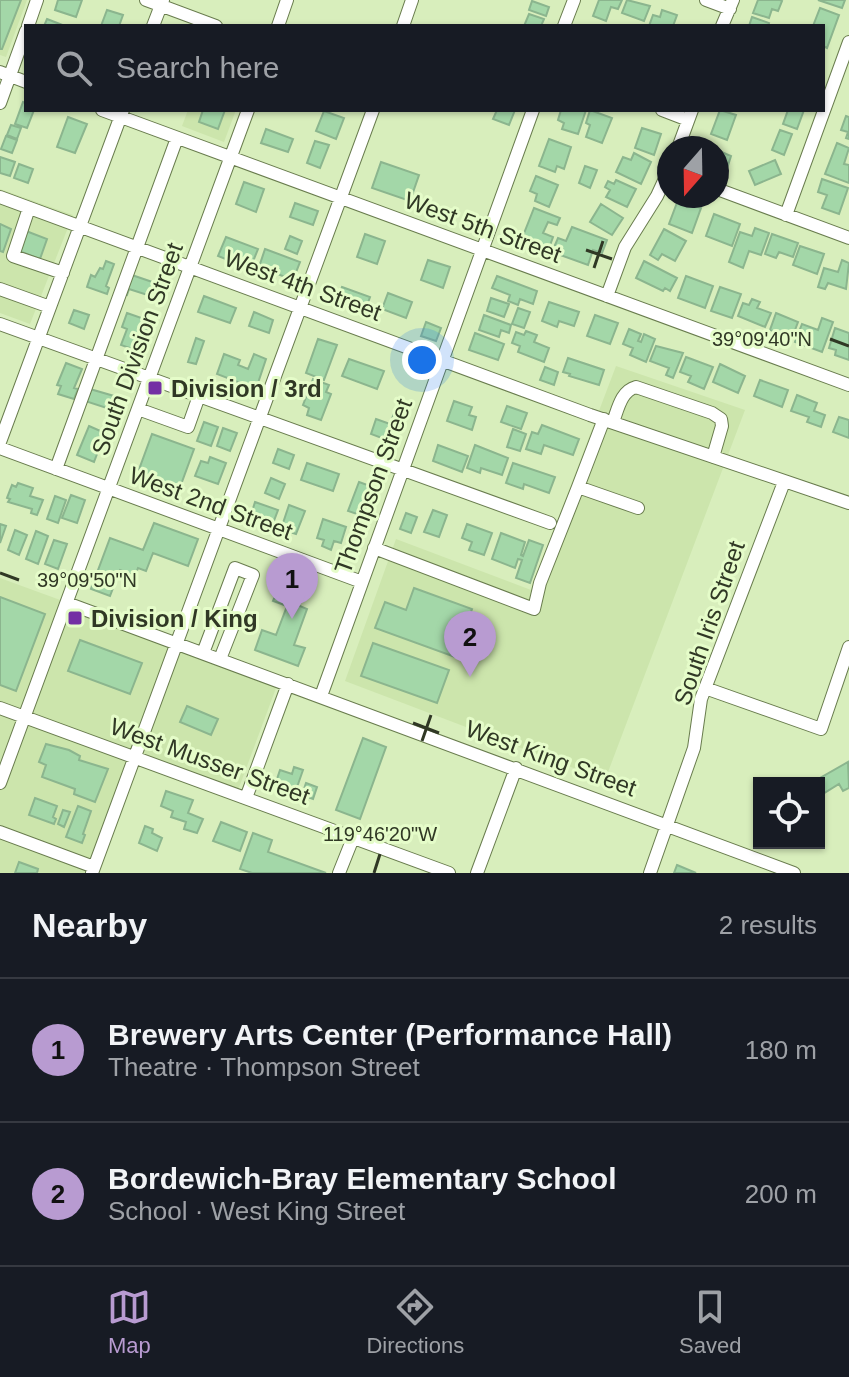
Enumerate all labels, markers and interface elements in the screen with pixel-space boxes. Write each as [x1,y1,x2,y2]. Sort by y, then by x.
search box [24,24,825,112]
icon: search [52,46,96,90]
text: Search here [116,51,279,84]
north arrow [657,136,729,208]
street label: West 5th Street [401,186,565,268]
street label: South Division Street [86,239,188,459]
street label: West 4th Street [221,244,385,326]
text: 39°09'40"N [712,328,812,350]
your location [402,340,442,380]
place label: Division / 3rd [171,375,322,402]
marker: Division / 3rd [146,379,164,397]
street label: Thompson Street [329,395,417,577]
street label: West 2nd Street [126,461,297,545]
street label: South Iris Street [668,537,750,709]
pin: 1 [266,553,318,619]
text: 39°09'50"N [37,569,137,591]
place label: Division / King [91,605,258,632]
marker: Division / King [66,609,84,627]
pin: 2 [444,611,496,677]
street label: West Musser Street [107,712,314,810]
street label: West King Street [462,715,640,802]
map controls [753,777,825,849]
button: locate [753,777,825,849]
text: 119°46'20"W [323,823,437,845]
text: Nearby [32,906,147,944]
text: 2 results [719,910,817,940]
text: Brewery Arts Center (Performance Hall) [108,1018,672,1051]
text: 1 [51,1035,65,1065]
text: 180 m [745,1035,817,1065]
text: Theatre · Thompson Street [108,1052,420,1082]
text: Bordewich-Bray Elementary School [108,1162,616,1195]
text: 2 [51,1179,65,1209]
text: 200 m [745,1179,817,1209]
text: School · West King Street [108,1196,405,1226]
tab: Map [107,1285,151,1359]
tab: Directions [366,1285,464,1359]
tab: Saved [679,1285,742,1359]

